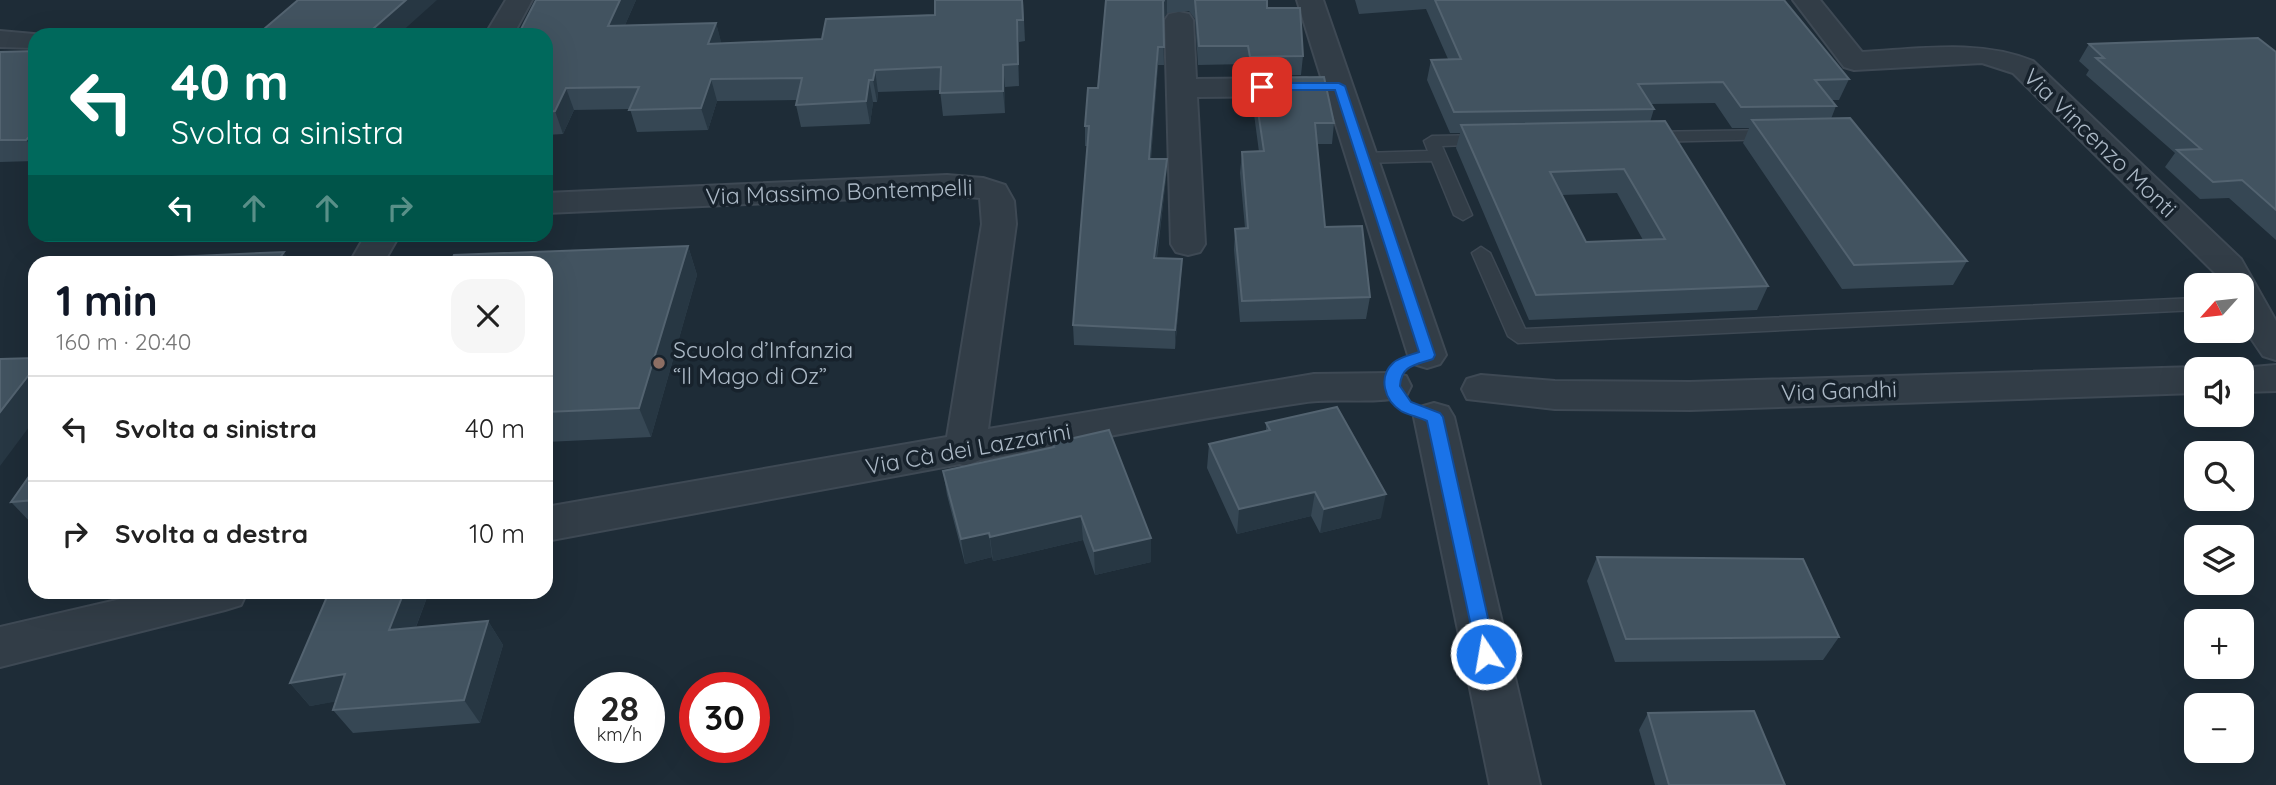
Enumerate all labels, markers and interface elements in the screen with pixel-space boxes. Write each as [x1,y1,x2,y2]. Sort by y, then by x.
text: 40 m [171,51,289,112]
icon: left [56,56,147,147]
pin [1232,57,1292,117]
street label: Via Vincenzo Monti [2018,62,2183,223]
icon: arrive [1243,68,1281,106]
text: Svolta a sinistra [171,112,404,152]
street label: Via Massimo Bontempelli [705,172,973,211]
icon: left [162,189,200,227]
icon: ahead [235,189,273,227]
icon: ahead [308,189,346,227]
icon: right [381,189,419,227]
north arrow [2184,273,2254,343]
map controls [2184,273,2254,763]
text: 1 min [56,274,158,327]
button: close [451,279,525,353]
text: 160 m · 20:40 [56,327,191,356]
place label: Scuola d’Infanzia “Il Mago di Oz” [673,335,853,390]
marker: Scuola d’Infanzia “Il Mago di Oz” [651,355,667,371]
button: sound [2184,357,2254,427]
street label: Via Gandhi [1781,374,1897,407]
icon: left [56,410,94,448]
text: Svolta a sinistra [115,412,317,445]
text: 40 m [465,412,525,445]
street label: Via Cà dei Lazzarini [863,416,1073,481]
button: search [2184,441,2254,511]
icon: right [56,515,94,553]
text: Svolta a destra [115,517,308,550]
text: 10 m [469,517,525,550]
button: layers [2184,525,2254,595]
button: + [2184,609,2254,679]
position arrow [1449,617,1523,691]
speed limit sign: 30 [679,672,770,763]
text: 28 [600,686,639,730]
button: − [2184,693,2254,763]
text: km/h [597,723,642,746]

